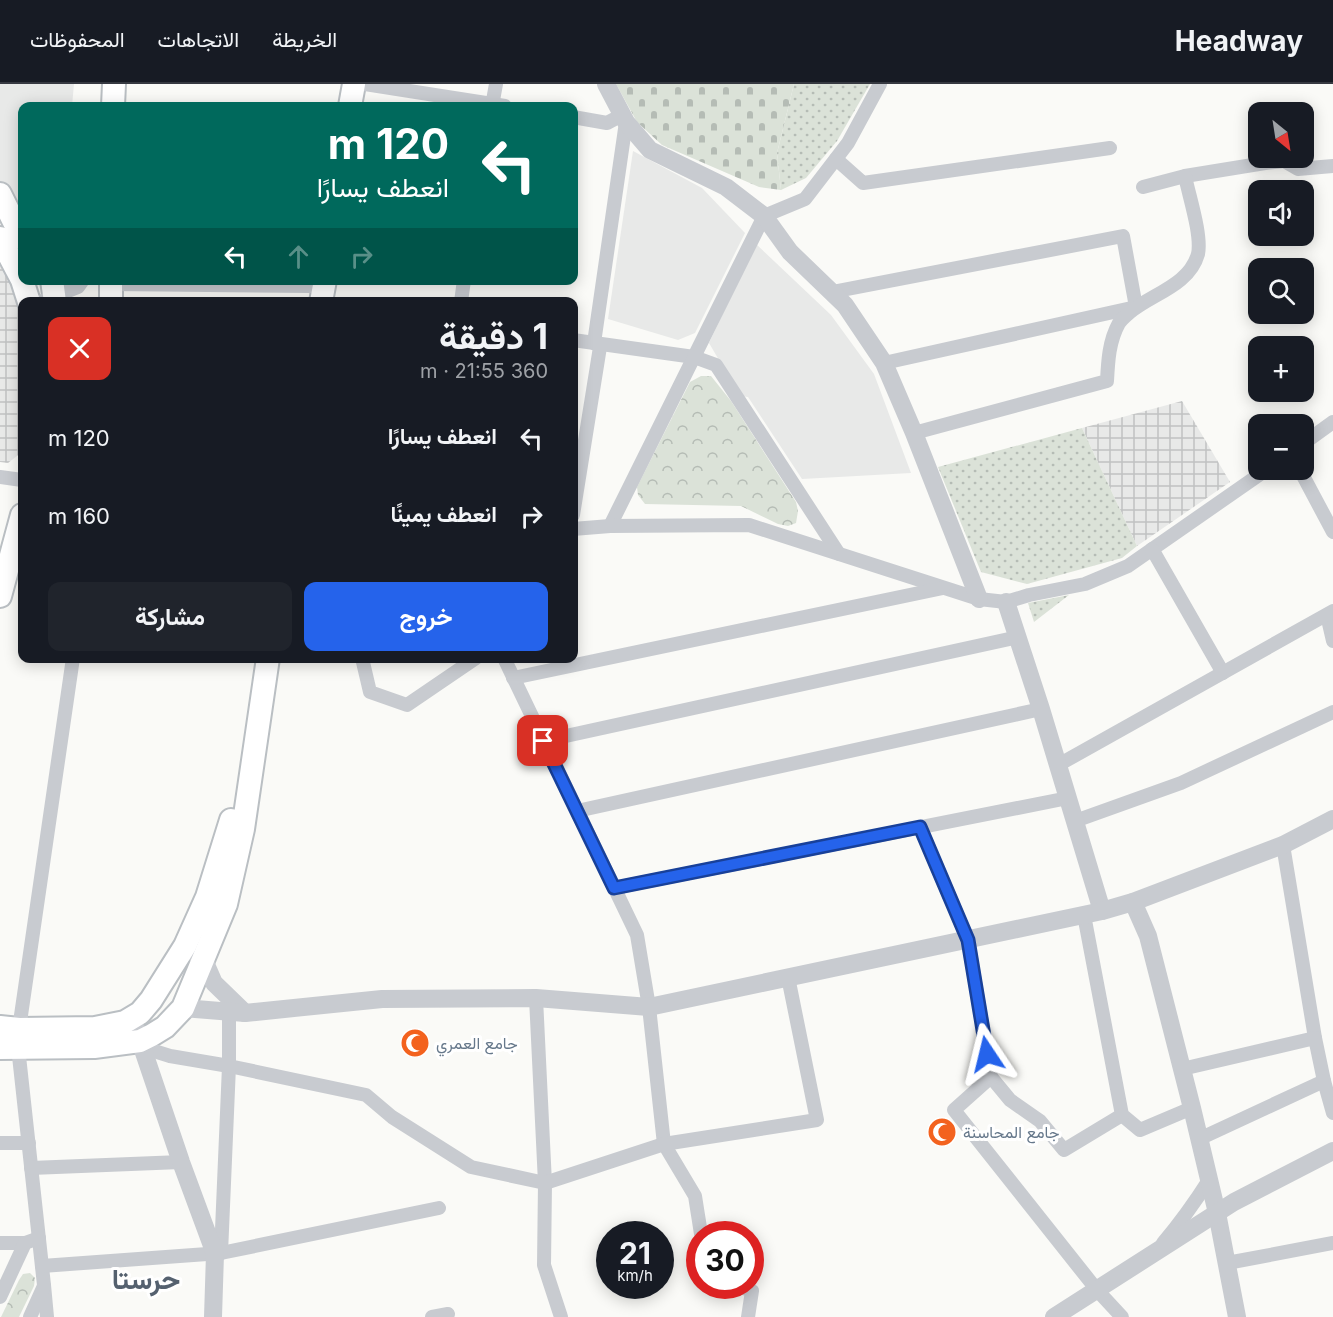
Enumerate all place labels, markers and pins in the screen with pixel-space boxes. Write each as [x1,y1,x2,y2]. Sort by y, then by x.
pin [517,715,568,766]
mosque icon: جامع العمري [399,1027,431,1059]
place label: جامع العمري [436,1033,518,1057]
mosque icon: جامع المحاسنة [926,1116,958,1148]
place label: جامع المحاسنة [963,1122,1060,1144]

